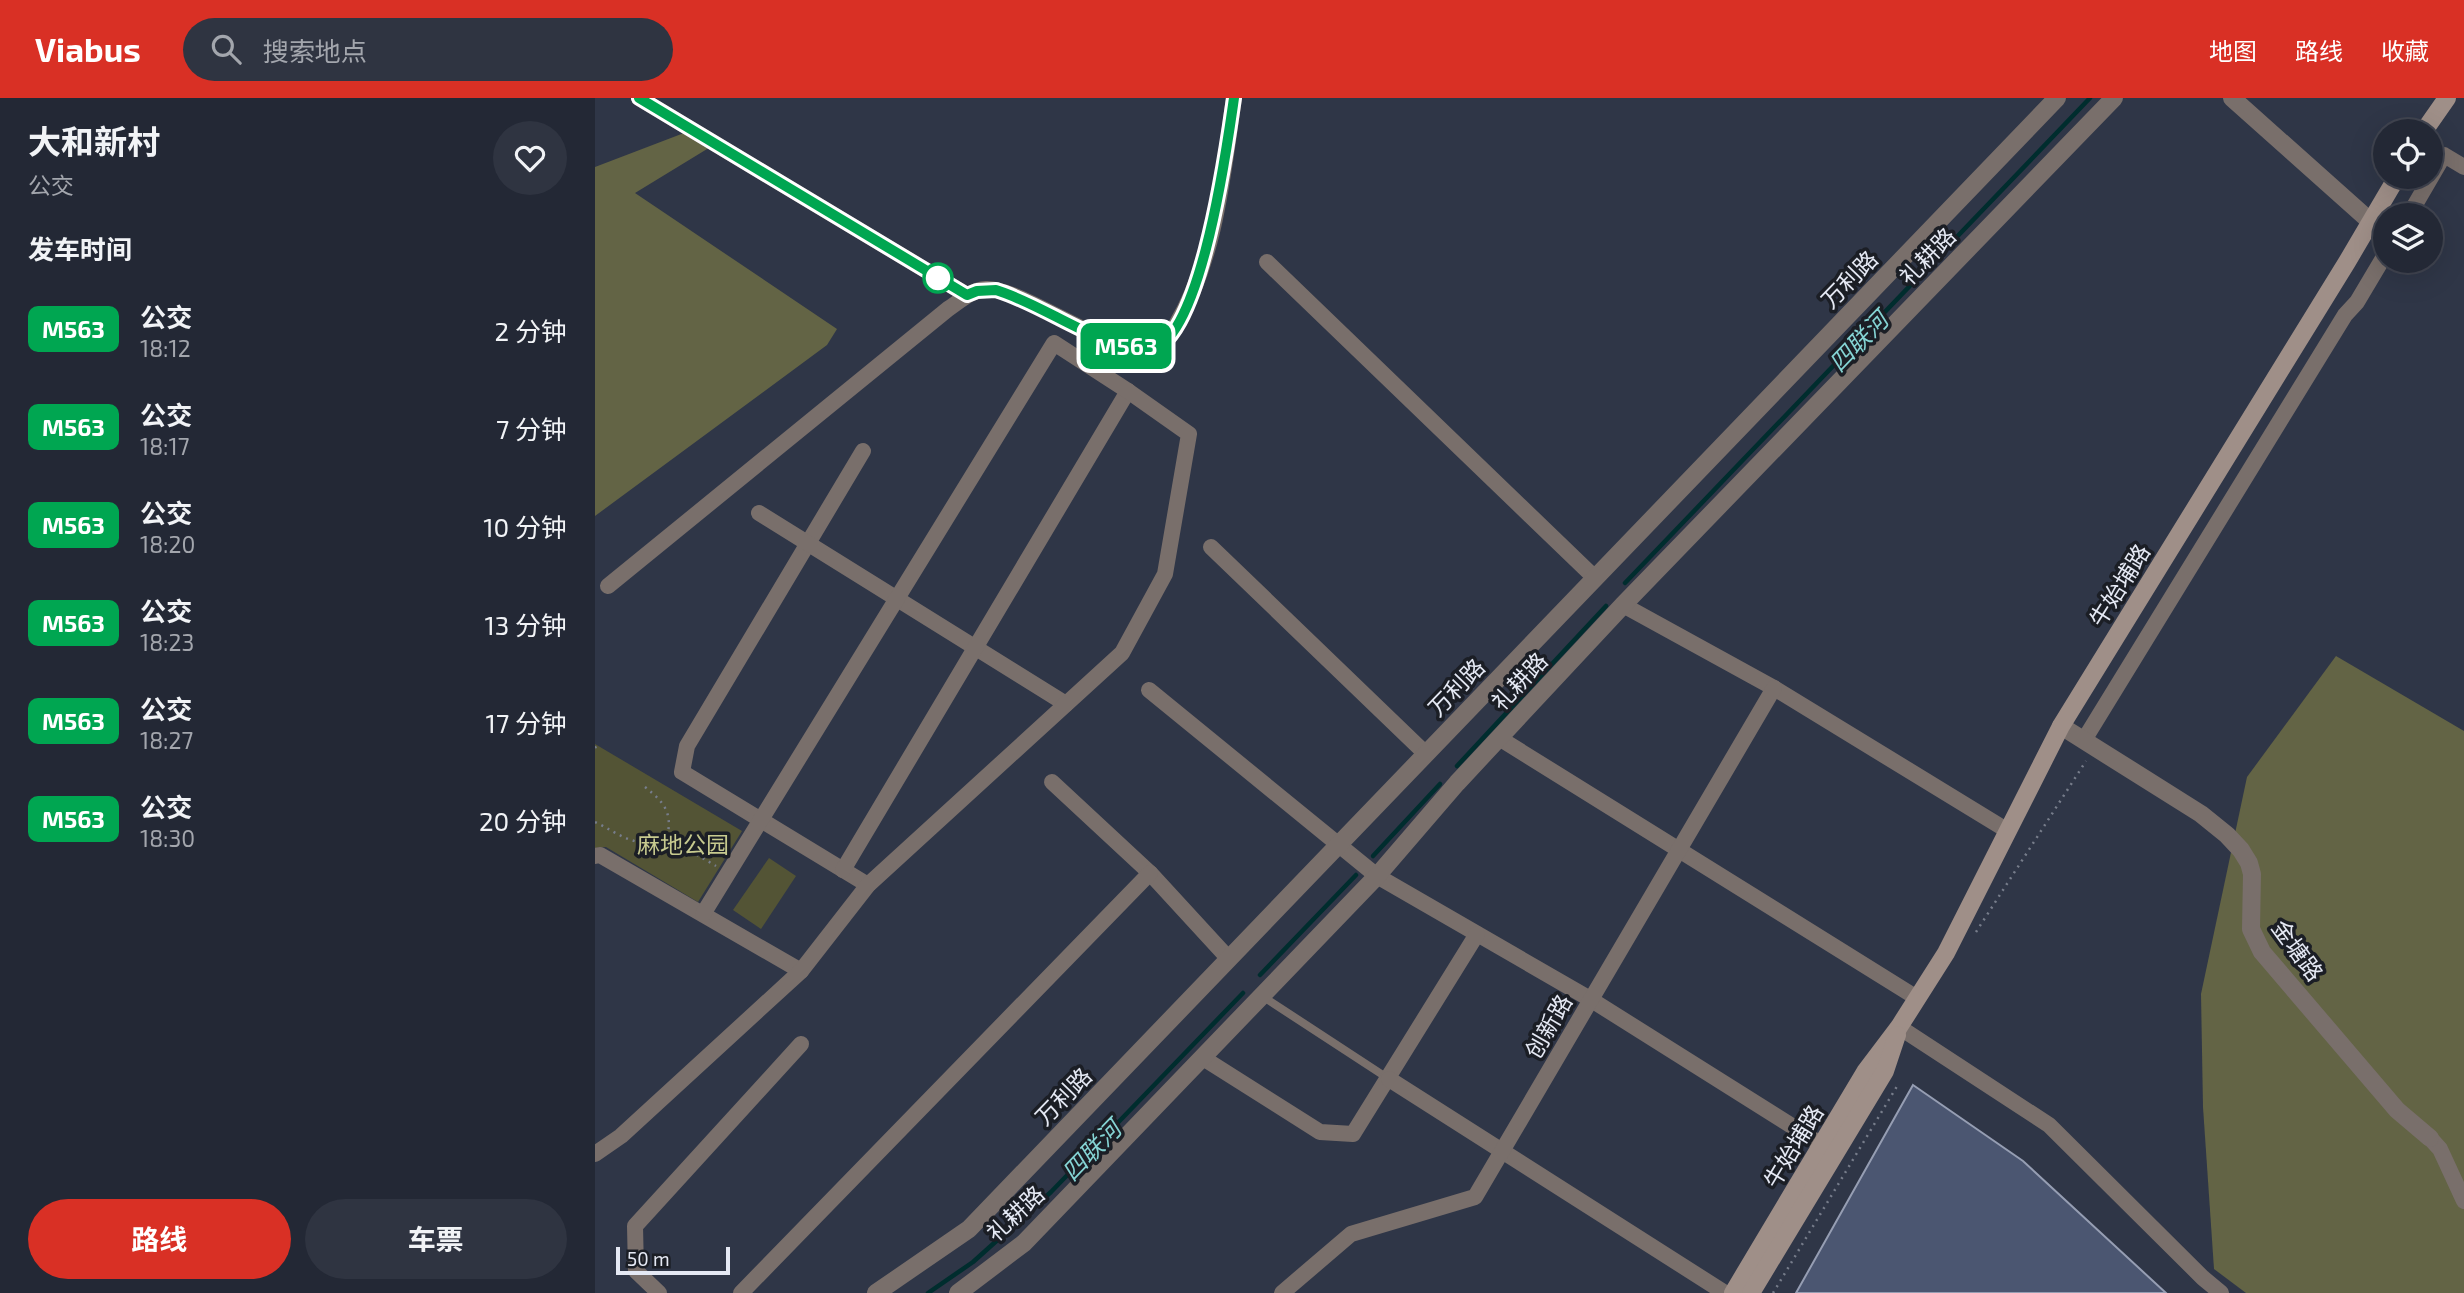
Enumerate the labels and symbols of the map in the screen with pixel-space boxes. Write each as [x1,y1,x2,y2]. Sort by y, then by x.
street label: 礼耕路 [1893,221,1961,291]
street label: 万利路 [1815,244,1883,314]
unlabelled marker [923,263,953,293]
water label: 四联河 [1823,302,1896,377]
line badge: M563 [1077,323,1175,369]
street label: 牛始埔路 [2083,539,2155,631]
street label: 礼耕路 [1485,646,1553,716]
street label: 万利路 [1422,652,1490,722]
park label: 麻地公园 [637,830,729,858]
street label: 金塘路 [2266,914,2330,986]
street label: 创新路 [1519,989,1577,1063]
street label: 万利路 [1029,1061,1097,1131]
street label: 牛始埔路 [1757,1099,1829,1193]
water label: 四联河 [1056,1111,1129,1186]
street label: 礼耕路 [980,1179,1050,1247]
scale bar [616,1244,730,1276]

